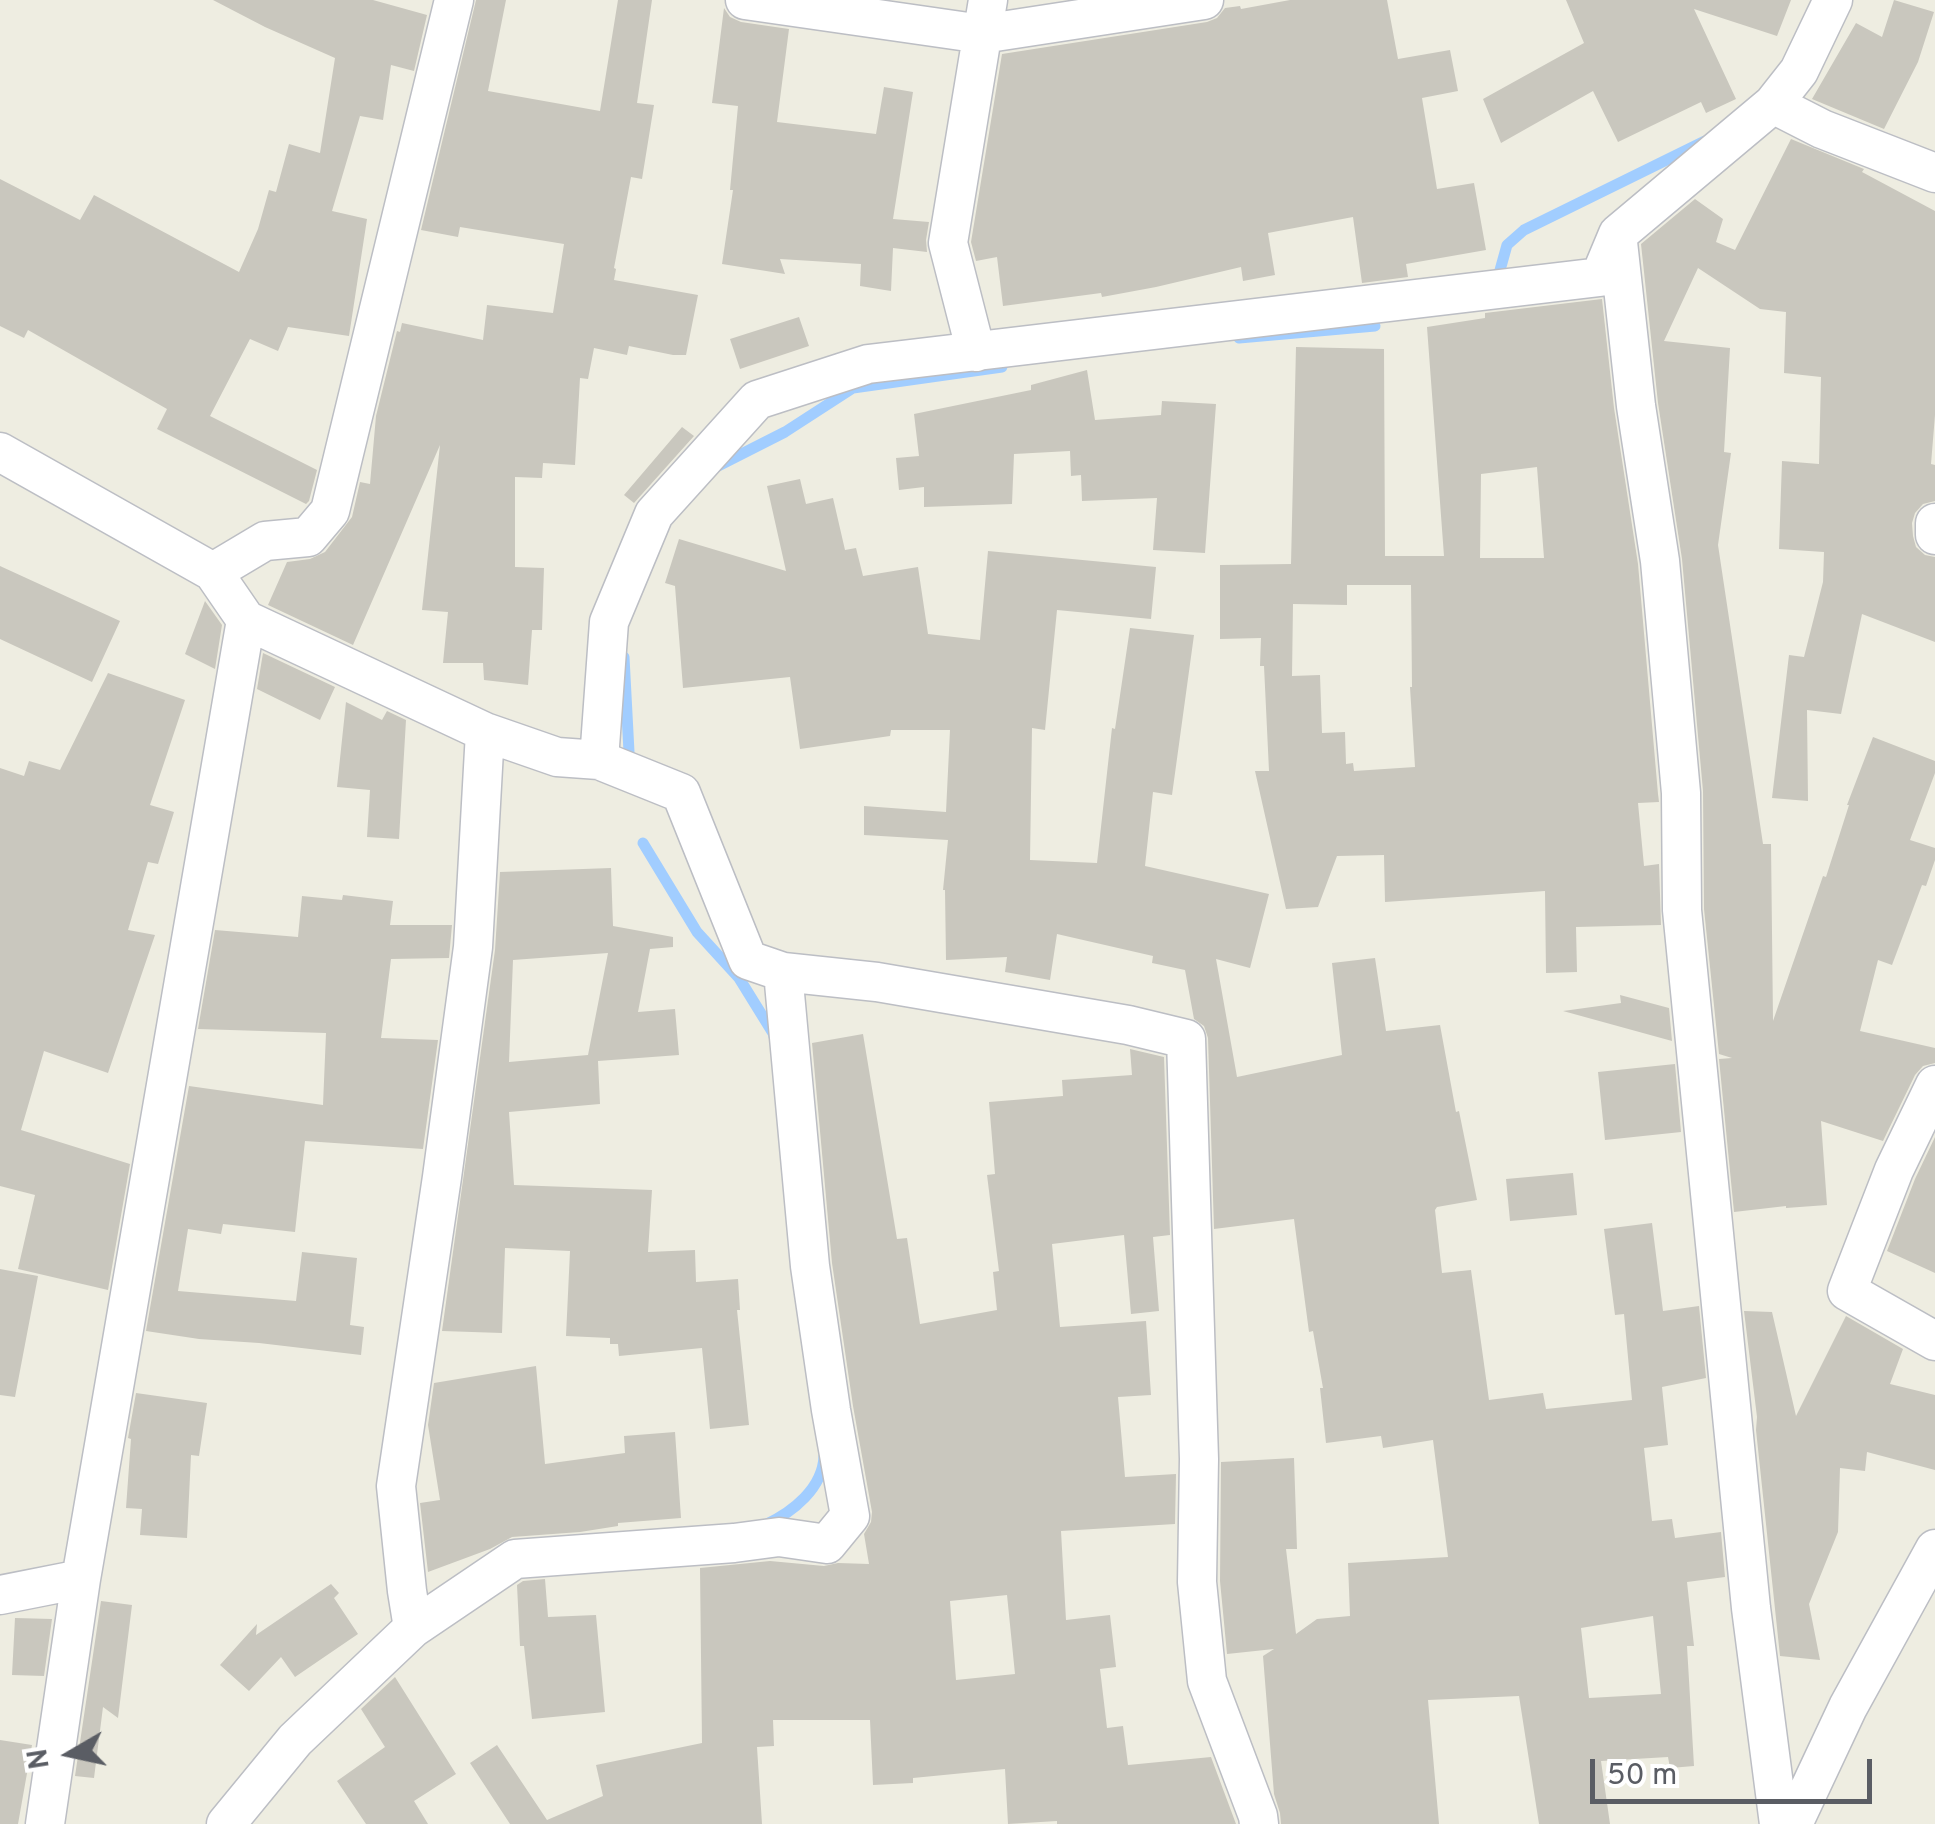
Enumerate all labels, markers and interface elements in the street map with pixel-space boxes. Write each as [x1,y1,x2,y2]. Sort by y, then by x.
north arrow [20,1704,120,1804]
scale bar [1595,1739,1878,1801]
text: N [21,1746,60,1771]
text: 50 m [1607,1758,1677,1795]

